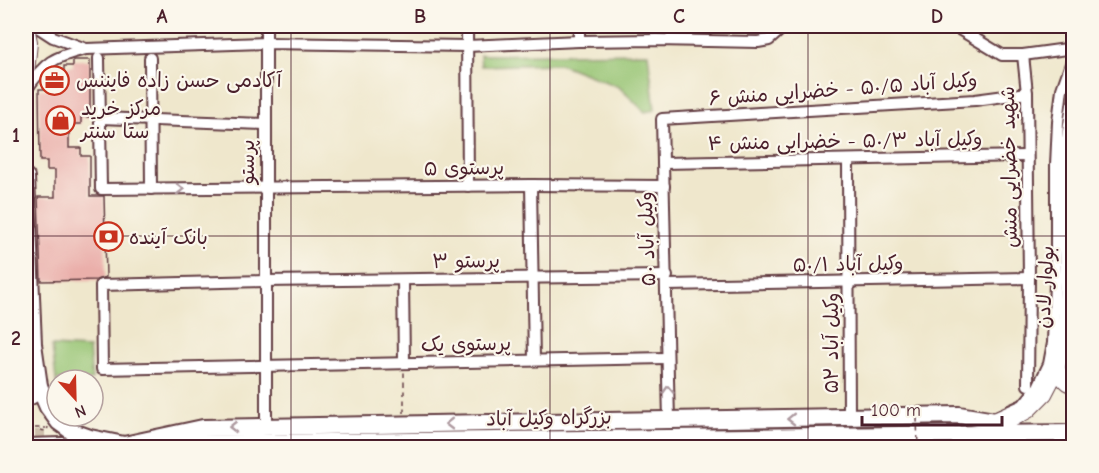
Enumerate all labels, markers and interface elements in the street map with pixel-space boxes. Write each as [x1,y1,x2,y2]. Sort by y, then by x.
text: A [156,5,168,28]
text: B [414,5,426,28]
text: C [673,5,685,28]
text: D [931,5,943,28]
office icon: آکادمی حسن زاده فایننس [39,64,71,96]
street label: وکیل آباد ۵۰/۵ - خضرایی منش ۶ [708,68,978,111]
place label: آکادمی حسن زاده فایننس [76,69,283,93]
street label: شهید خضرایی منش [996,86,1023,248]
place label: مرکز خرید ستا سنتر [79,97,161,143]
shop icon: مرکز خرید ستا سنتر [44,104,76,136]
text: 1 [12,124,20,147]
street label: وکیل آباد ۵۰/۳ - خضرایی منش ۴ [707,127,983,156]
street label: پرستو [236,140,260,185]
street label: پرستوی ۵ [424,156,505,181]
one-way arrow [176,182,185,195]
street label: ۵۰ وکیل آباد [634,191,660,287]
bank icon: بانک آینده [92,221,124,253]
place label: بانک آینده [129,226,208,249]
street label: بولوار لادن [1031,245,1061,329]
street label: پرستو ۳ [432,249,500,274]
street label: وکیل آباد ۵۰/۱ [792,252,904,276]
street label: ۵۲ وکیل آباد [820,292,843,394]
text: 2 [11,327,21,350]
street label: پرستوی یک [421,332,511,357]
north arrow [45,368,105,428]
one-way arrow [661,385,674,394]
scale bar [862,389,1002,427]
text: 100 m [871,400,921,421]
text: N [72,401,88,421]
street label: بزرگراه وکیل آباد [486,405,612,431]
one-way arrow [786,413,795,425]
one-way arrow [444,418,453,430]
one-way arrow [228,421,237,434]

